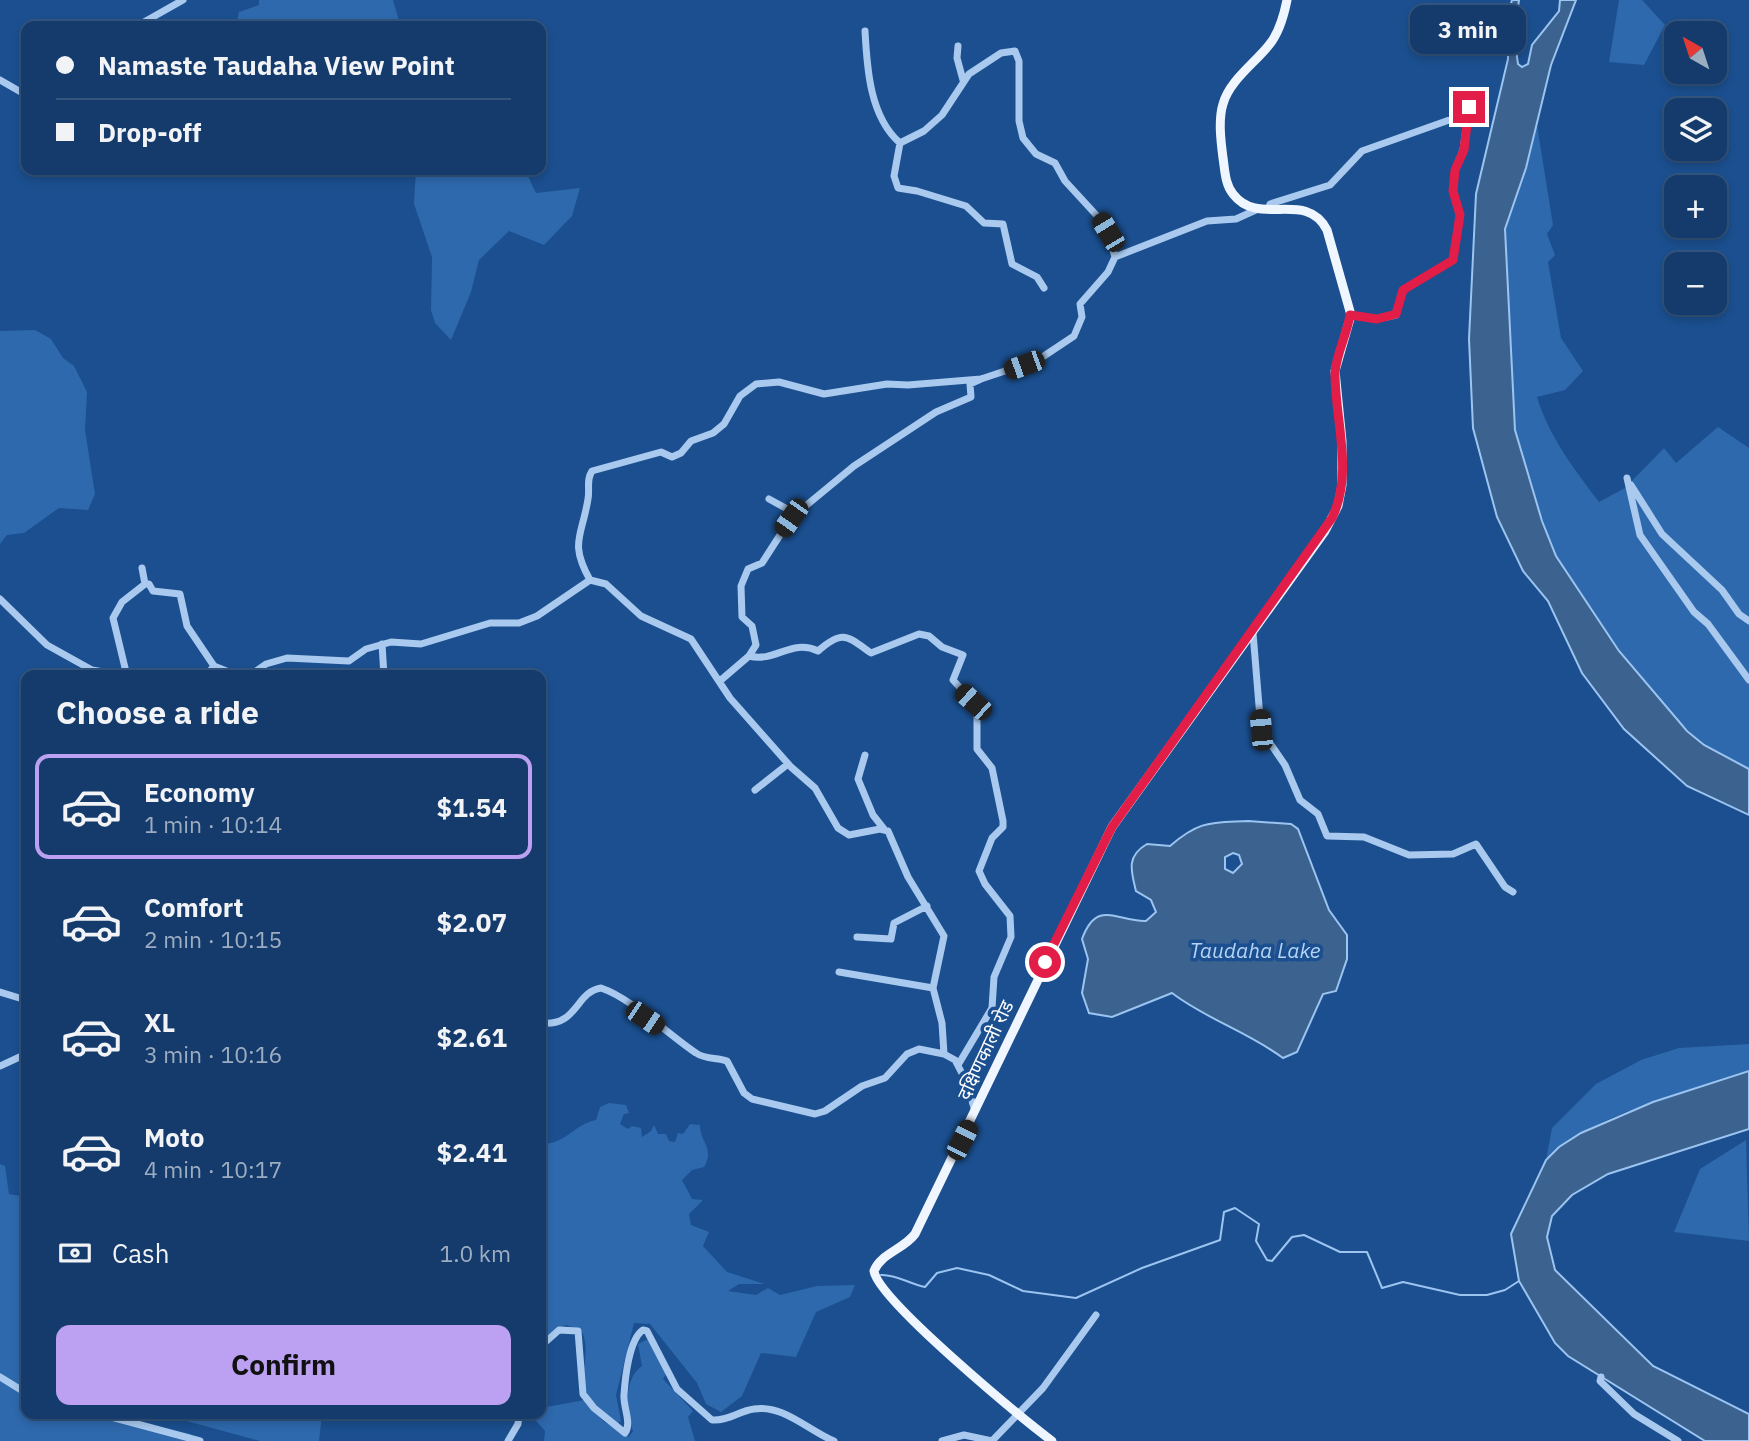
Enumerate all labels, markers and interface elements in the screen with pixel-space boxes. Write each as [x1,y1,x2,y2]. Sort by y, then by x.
callout: 3 min [1411,6,1527,55]
text: 3 min [1438,14,1498,44]
north arrow [1664,21,1727,84]
map controls [1664,21,1727,315]
text: Namaste Taudaha View Point [98,48,455,82]
route end [1453,91,1485,123]
button: layers [1664,98,1727,161]
text: Drop-off [98,115,201,149]
button: + [1664,175,1727,238]
car [1089,209,1128,255]
button: − [1664,252,1727,315]
car [1001,348,1048,382]
car [771,495,812,541]
car [951,680,996,724]
text: Choose a ride [56,691,259,733]
car [1249,708,1274,752]
icon: car [60,775,123,838]
text: Economy [144,775,255,809]
text: $1.54 [437,790,507,824]
text: 1 min · 10:14 [144,809,282,839]
icon: car [60,890,123,953]
text: Comfort [144,890,243,924]
text: $2.07 [437,905,507,939]
text: 2 min · 10:15 [144,924,282,954]
water label: Taudaha Lake [1189,936,1321,964]
route start [1029,946,1061,978]
street label: दक्षिणकाली रोड [952,996,1019,1104]
car [622,998,669,1038]
icon: car [60,1005,123,1068]
text: XL [144,1005,175,1039]
text: $2.61 [437,1020,507,1054]
text: 3 min · 10:16 [144,1039,282,1069]
car [944,1117,981,1163]
icon: car [60,1120,123,1183]
text: Moto [144,1120,204,1154]
text: $2.41 [437,1135,507,1169]
text: 4 min · 10:17 [144,1154,282,1184]
icon: cash [56,1234,94,1272]
text: Cash [112,1236,169,1270]
text: 1.0 km [440,1238,511,1268]
button: Confirm [56,1325,511,1405]

